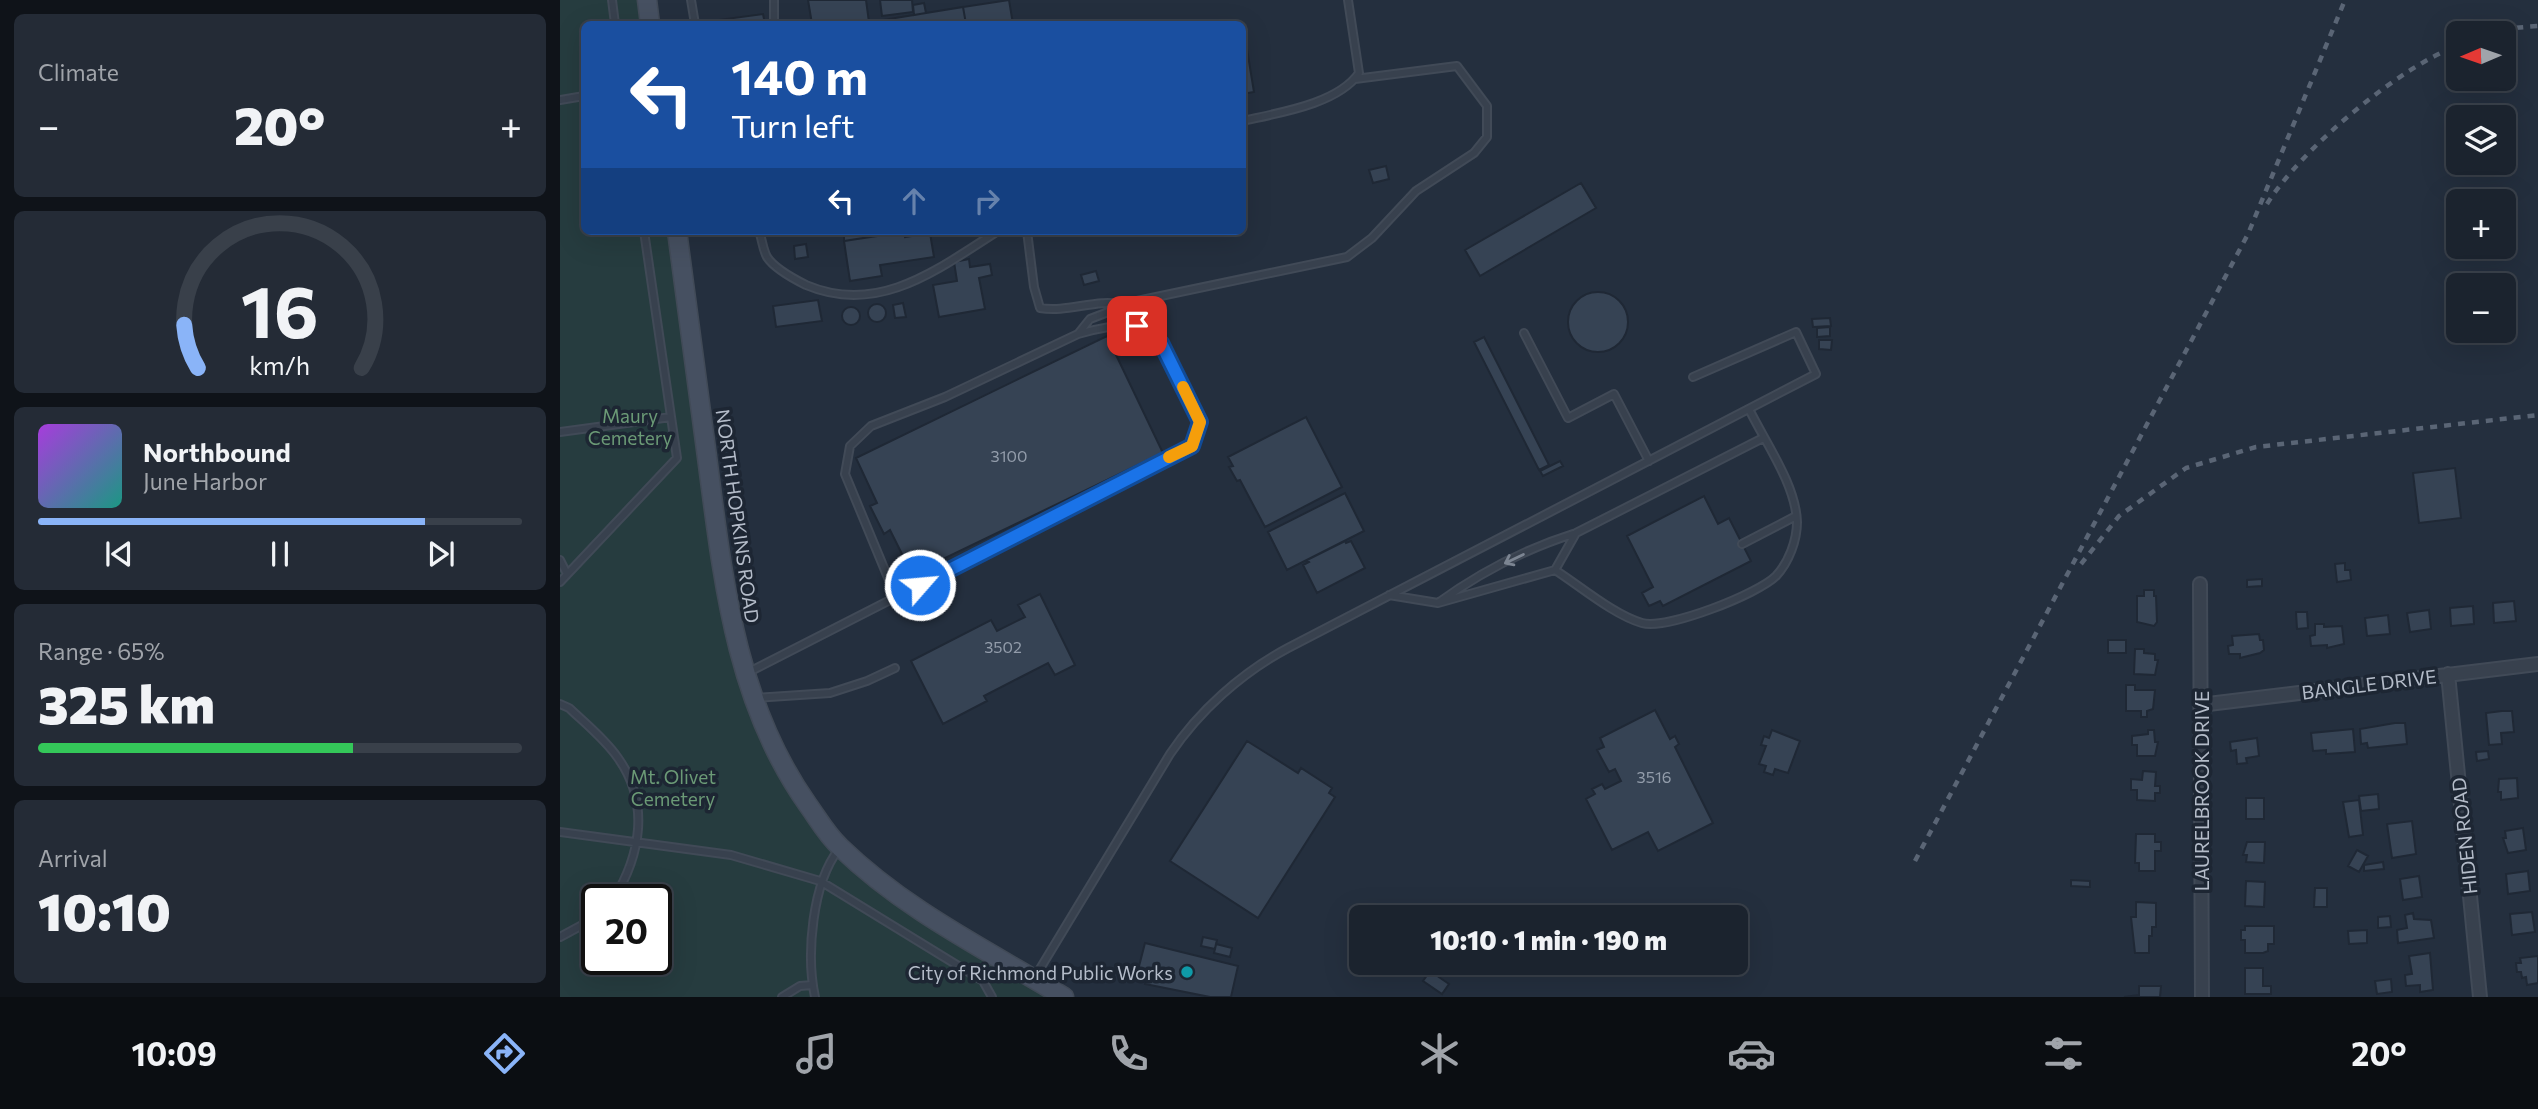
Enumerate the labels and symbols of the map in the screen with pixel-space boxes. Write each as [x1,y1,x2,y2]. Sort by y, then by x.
north arrow [2446,21,2516,91]
pin [1107,296,1167,356]
park label: Maury Cemetery [588,404,672,449]
street label: NORTH HOPKINS ROAD [712,408,764,624]
house number: 3100 [991,446,1027,465]
position arrow [883,548,957,622]
one-way arrow [1504,553,1525,567]
house number: 3502 [984,637,1022,656]
street label: BANGLE DRIVE [2300,664,2438,704]
street label: LAURELBROOK DRIVE [2190,691,2213,891]
park label: Mt. Olivet Cemetery [630,765,716,810]
house number: 3516 [1637,767,1671,786]
street label: HIDEN ROAD [2446,776,2482,896]
speed limit sign: 20 [581,884,672,975]
place label: City of Richmond Public Works [908,961,1173,984]
marker: City of Richmond Public Works [1179,964,1195,980]

